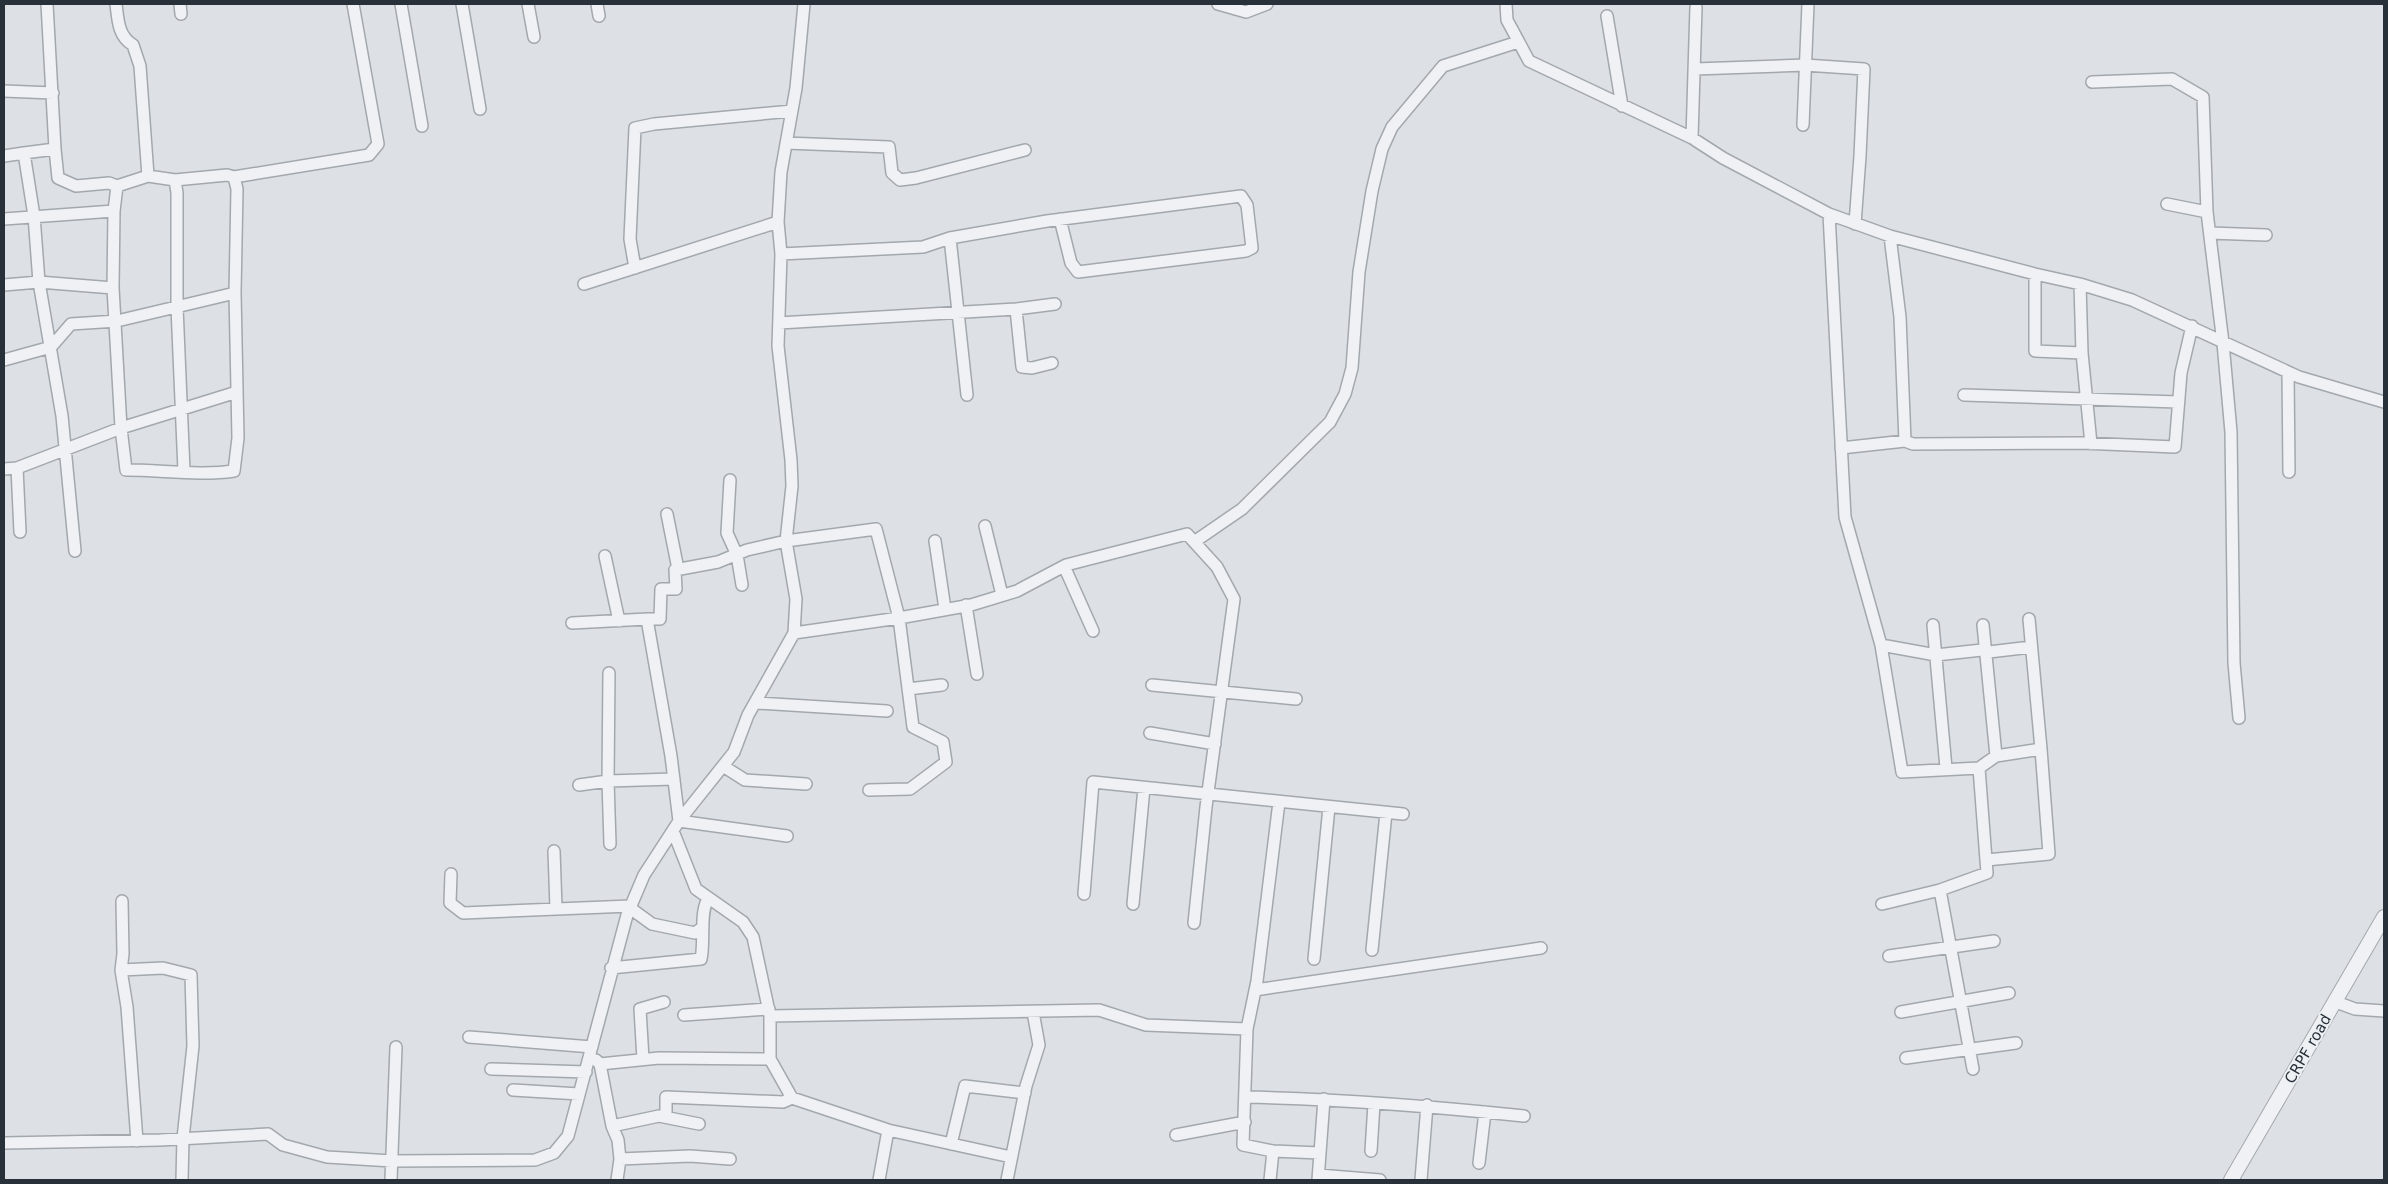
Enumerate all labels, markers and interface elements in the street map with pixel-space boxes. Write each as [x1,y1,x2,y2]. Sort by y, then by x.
street label: CRPF road [2281,1011,2335,1087]

